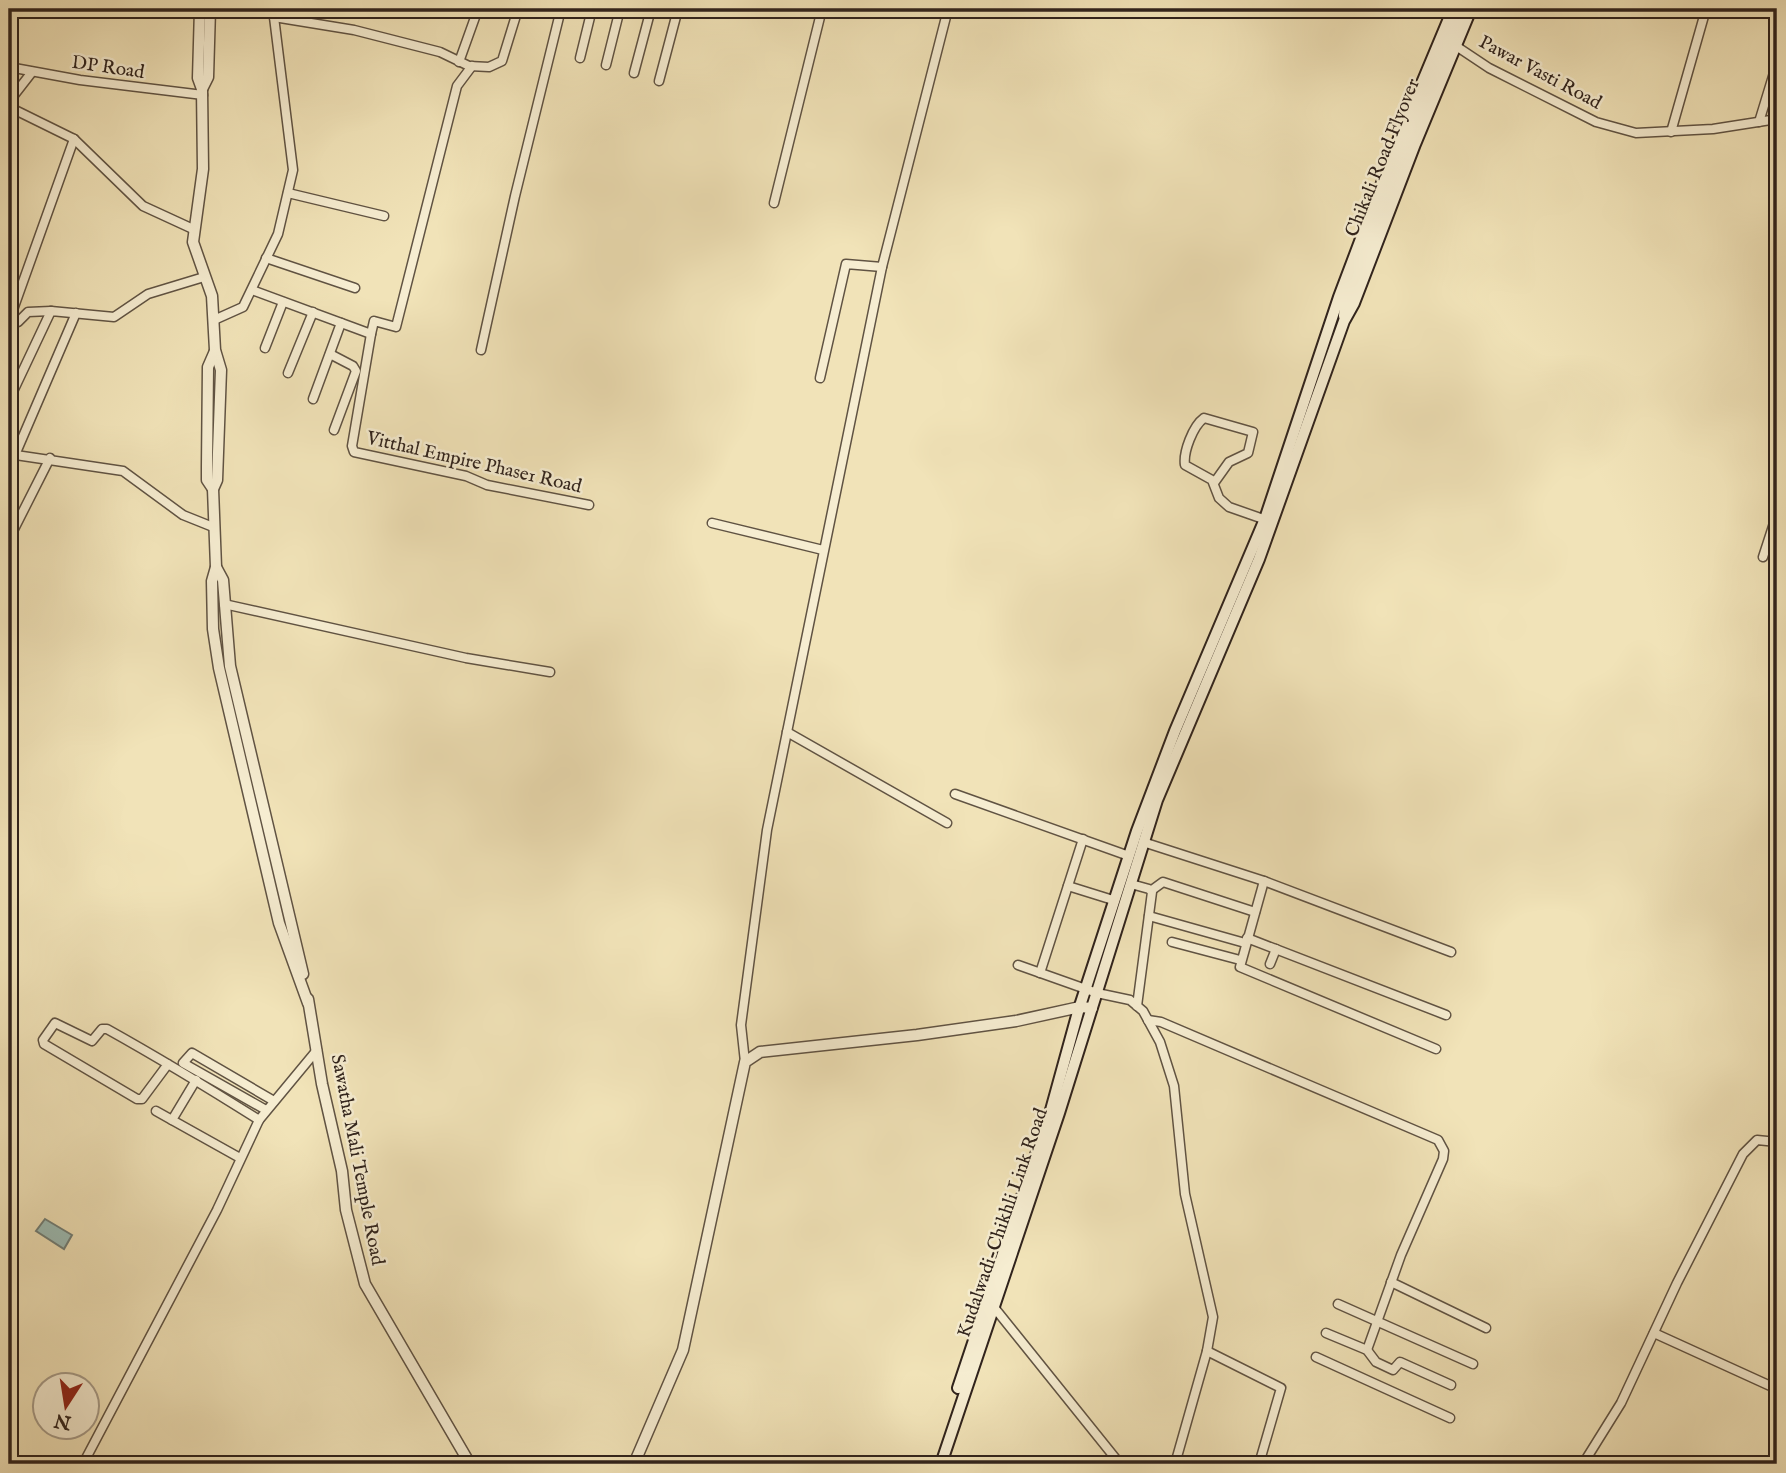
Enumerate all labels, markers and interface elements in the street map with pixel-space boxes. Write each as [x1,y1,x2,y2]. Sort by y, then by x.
street label: Pawar Vasti Road [1475,31,1606,116]
street label: DP Road [70,51,147,85]
street label: Chikali Road Flyover [1340,75,1426,241]
street label: Vitthal Empire Phase1 Road [363,426,585,500]
street label: Sawatha Mali Temple Road [325,1052,389,1268]
street label: Kudalwadi-Chikhli Link Road [952,1104,1054,1341]
north arrow [32,1372,102,1442]
text: N [52,1407,74,1434]

